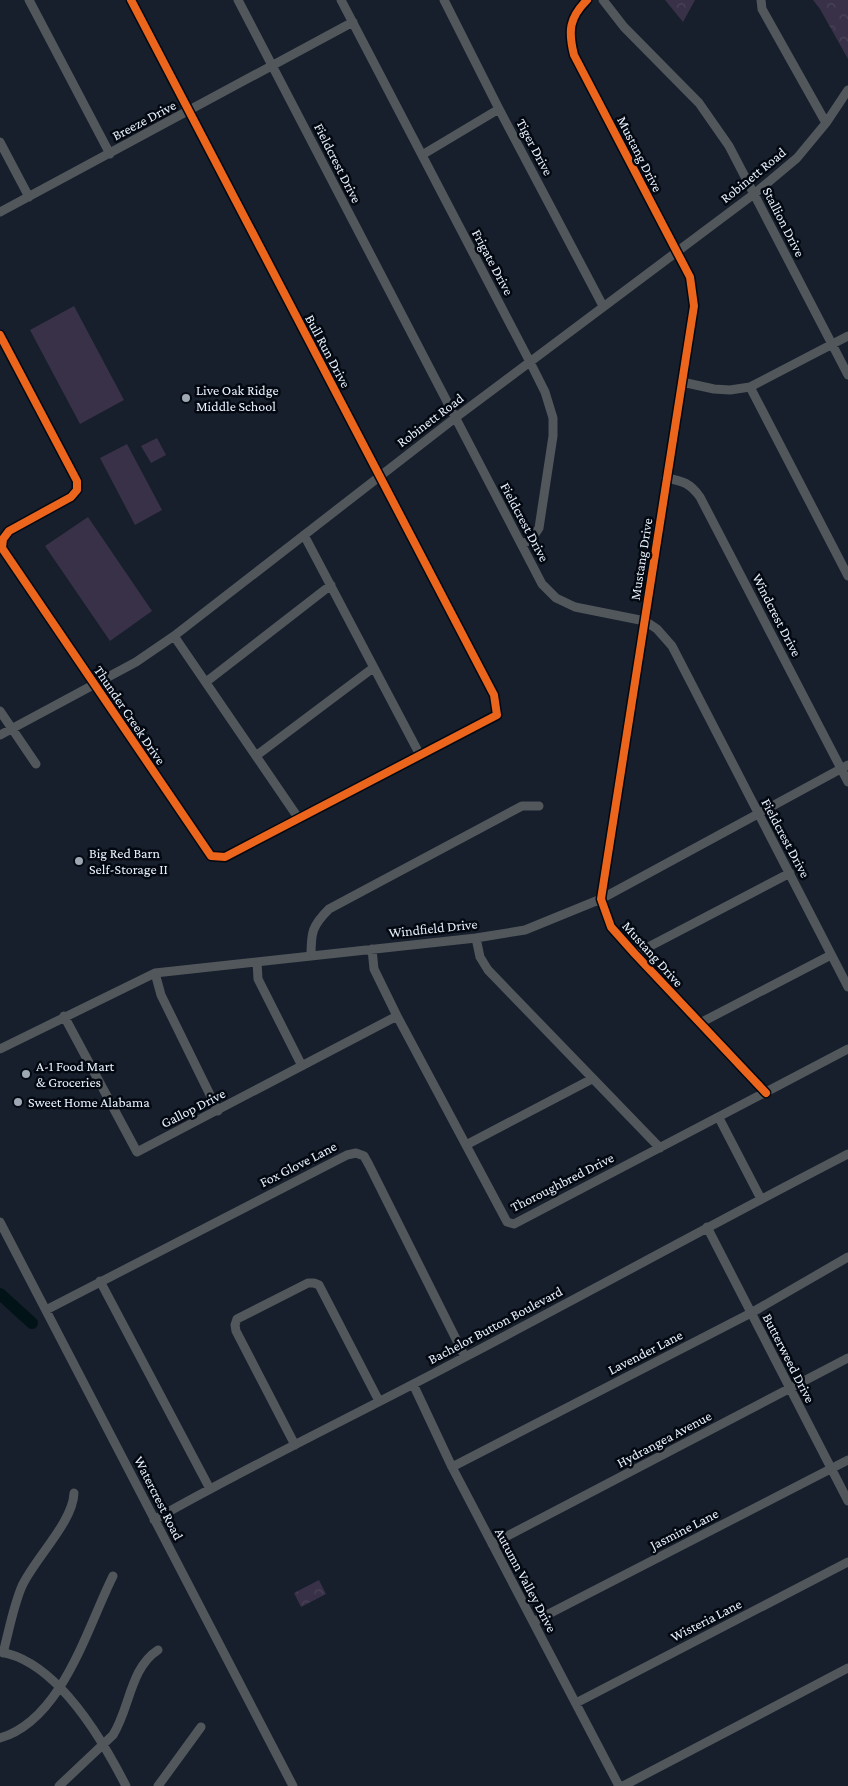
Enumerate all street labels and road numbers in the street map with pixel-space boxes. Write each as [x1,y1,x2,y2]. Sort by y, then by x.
street label: Breeze Drive [109,97,179,143]
street label: Mustang Drive [614,113,666,195]
street label: Tiger Drive [513,116,557,178]
street label: Fieldcrest Drive [311,120,365,206]
street label: Robinett Road [717,143,789,206]
street label: Stallion Drive [760,184,808,260]
street label: Frigate Drive [469,226,517,298]
street label: Bull Run Drive [302,312,354,390]
street label: Robinett Road [394,389,467,450]
street label: Fieldcrest Drive [497,480,553,564]
street label: Mustang Drive [627,517,655,601]
street label: Windcrest Drive [749,571,805,659]
street label: Thunder Creek Drive [91,662,169,768]
street label: Fieldcrest Drive [758,796,814,880]
street label: Windfield Drive [388,915,478,941]
street label: Mustang Drive [619,918,687,990]
street label: Gallop Drive [158,1085,228,1131]
street label: Fox Glove Lane [257,1138,339,1190]
street label: Thoroughbred Drive [508,1149,616,1215]
street label: Bachelor Button Boulevard [425,1282,565,1367]
street label: Butterweed Drive [760,1311,818,1405]
street label: Lavender Lane [605,1326,685,1378]
street label: Hydrangea Avenue [614,1407,714,1471]
street label: Watercrest Road [131,1453,187,1543]
street label: Jasmine Lane [645,1505,721,1554]
street label: Autumn Valley Drive [492,1525,560,1635]
street label: Wisteria Lane [668,1595,744,1645]

